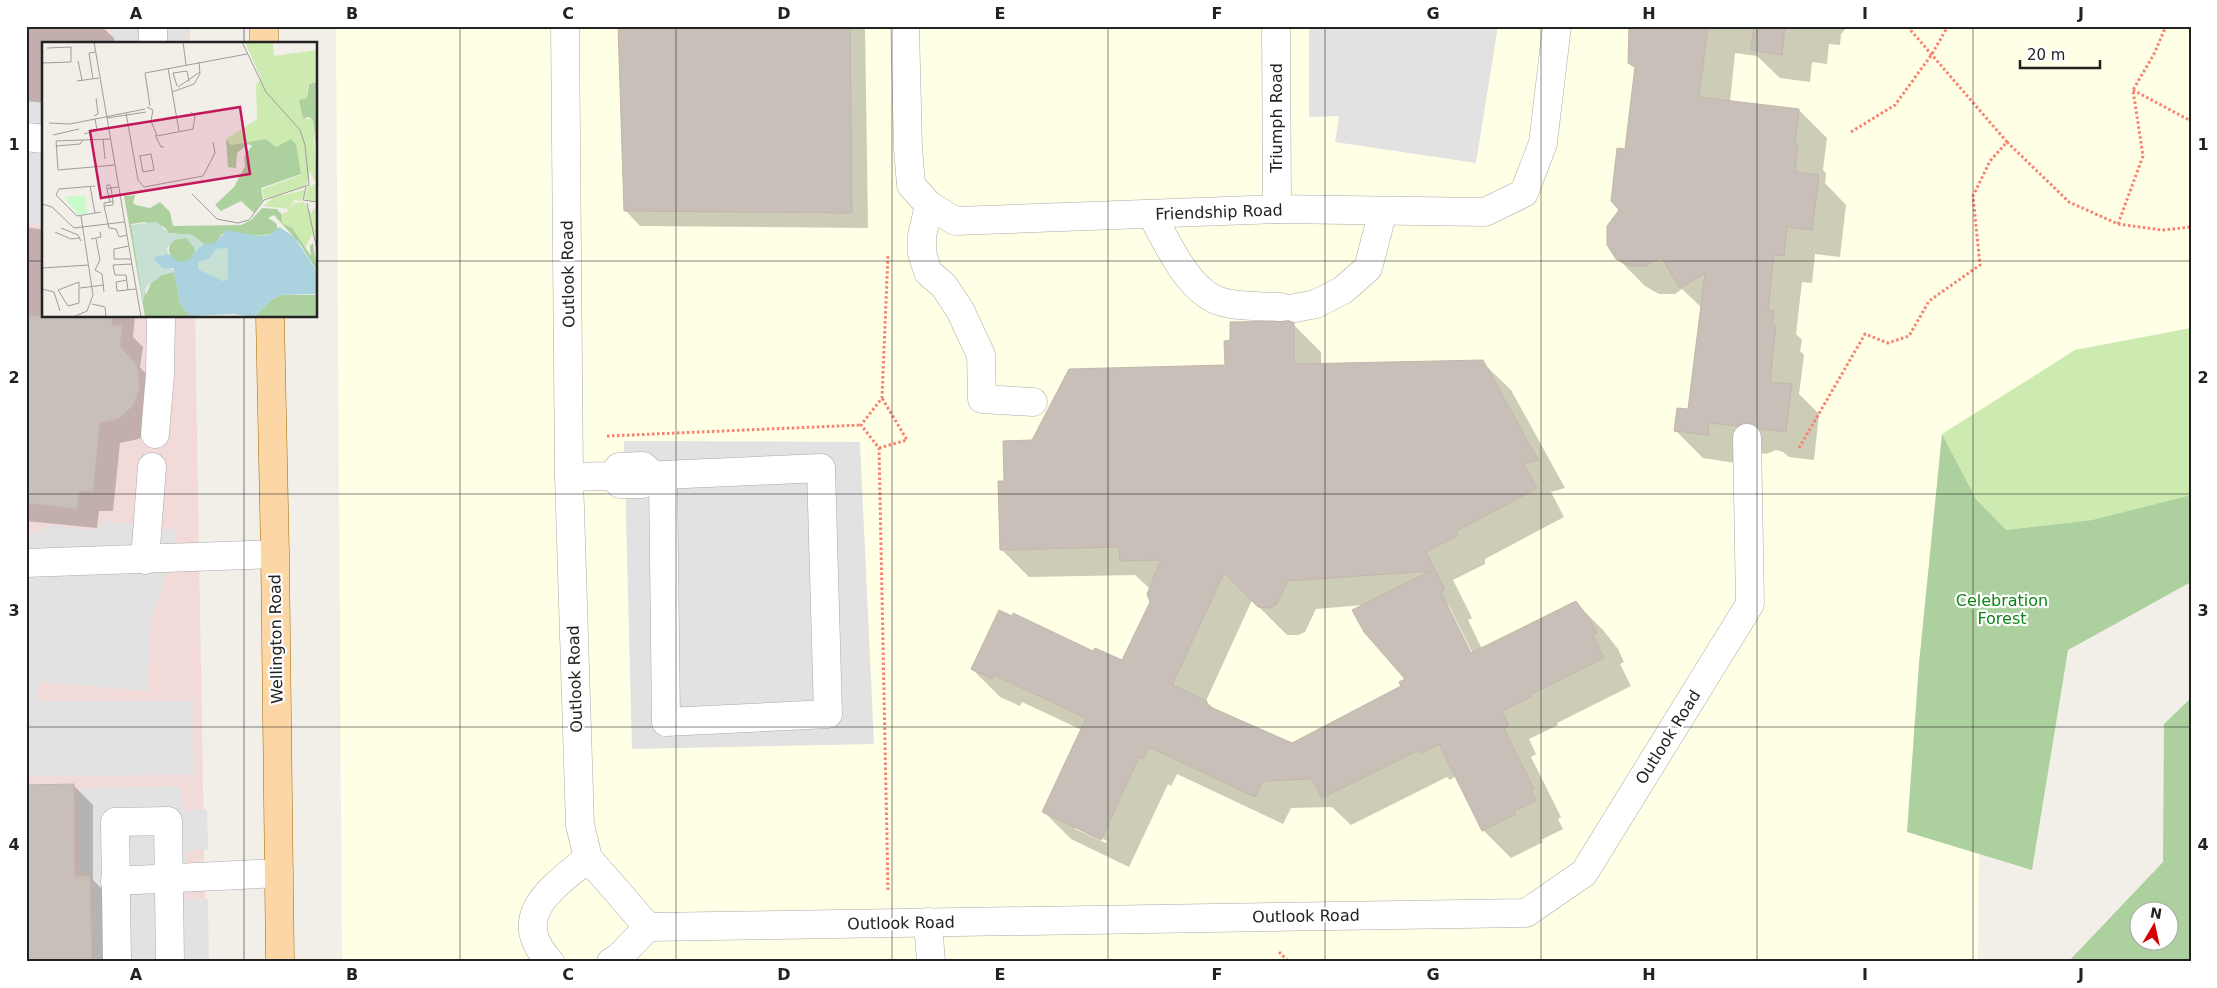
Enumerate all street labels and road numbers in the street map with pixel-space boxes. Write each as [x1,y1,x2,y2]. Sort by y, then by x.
street label: Triumph Road [1267,63,1286,174]
street label: Friendship Road [1155,200,1283,224]
street label: Outlook Road [558,220,578,328]
street label: Wellington Road [265,574,287,704]
street label: Outlook Road [564,625,586,733]
street label: Outlook Road [1631,686,1705,788]
street label: Outlook Road [1252,906,1360,926]
street label: Outlook Road [847,913,955,933]

